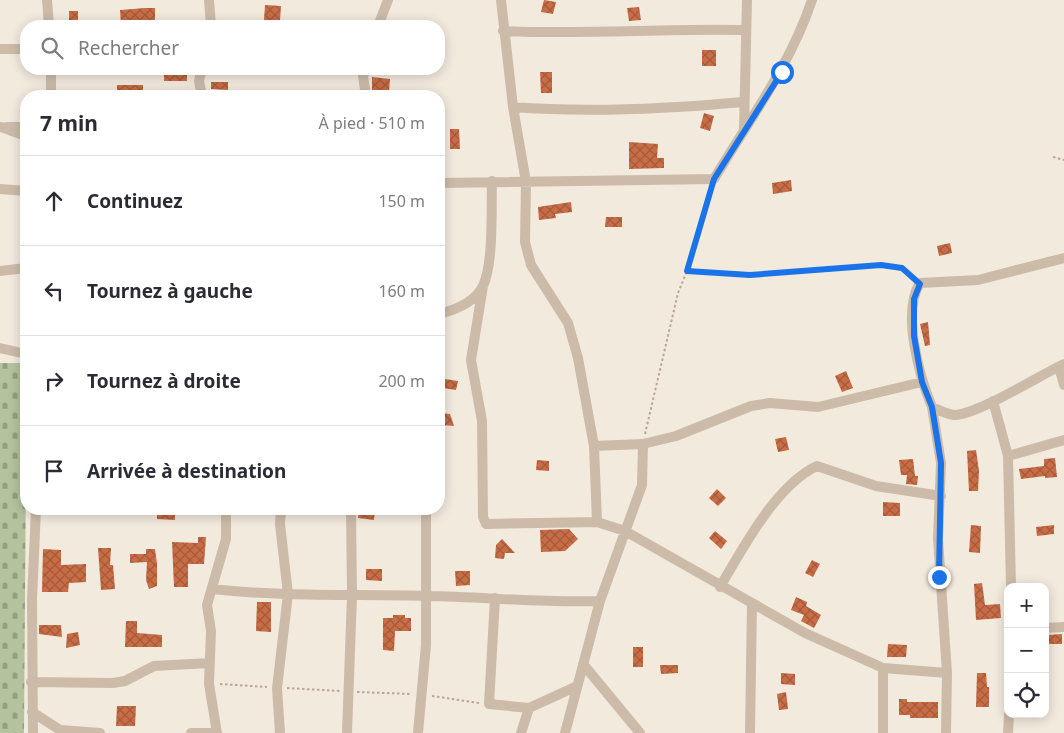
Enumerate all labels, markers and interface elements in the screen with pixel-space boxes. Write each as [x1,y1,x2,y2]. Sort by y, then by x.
search box [20,20,445,75]
icon: search [38,34,66,62]
text: Rechercher [78,35,179,61]
route start [771,61,794,84]
text: 7 min [40,109,98,137]
text: À pied · 510 m [319,112,425,134]
icon: ahead [40,187,68,215]
text: Continuez [87,188,183,214]
text: 150 m [378,190,425,212]
icon: left [40,277,68,305]
text: Tournez à gauche [87,278,253,304]
text: 160 m [378,280,425,302]
icon: right [40,367,68,395]
text: Tournez à droite [87,368,241,394]
text: 200 m [378,370,425,392]
icon: arrive [40,457,68,485]
text: Arrivée à destination [87,458,286,484]
route end [928,566,951,589]
map controls [1004,583,1049,718]
button: + [1004,583,1049,628]
button: − [1004,628,1049,673]
button: locate [1004,673,1049,718]

